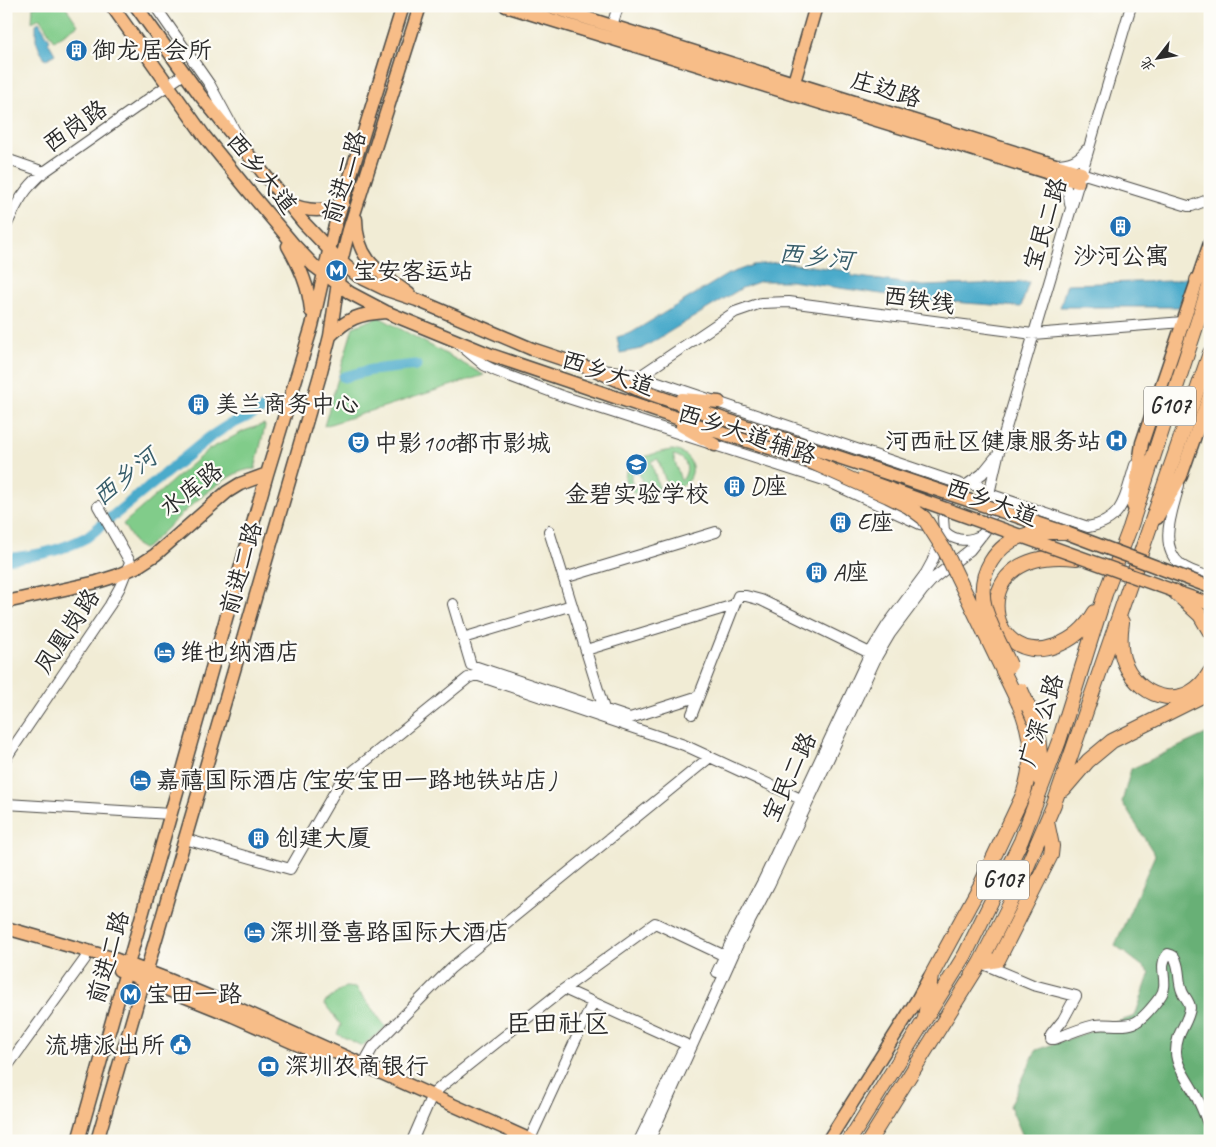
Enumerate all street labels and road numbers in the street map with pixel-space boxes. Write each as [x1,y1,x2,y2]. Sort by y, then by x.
street label: 庄边路 [847,64,925,114]
street label: 西岗路 [37,93,113,159]
street label: 西乡大道 [220,126,304,220]
street label: 前进二路 [316,127,372,227]
street label: 宝民二路 [1017,174,1073,274]
street label: 西铁线 [881,280,957,320]
street label: 西乡大道 [558,344,658,402]
road number: G107 [1144,386,1196,426]
street label: 西乡大道辅路 [674,397,820,471]
street label: 水库路 [153,455,229,523]
street label: 西乡大道 [942,471,1042,533]
street label: 前进二路 [213,518,269,618]
street label: 凤凰岗路 [28,583,106,679]
street label: 广深公路 [1012,670,1070,770]
street label: 宝民二路 [755,727,823,827]
road number: G107 [977,860,1029,900]
street label: 前进二路 [80,907,136,1007]

